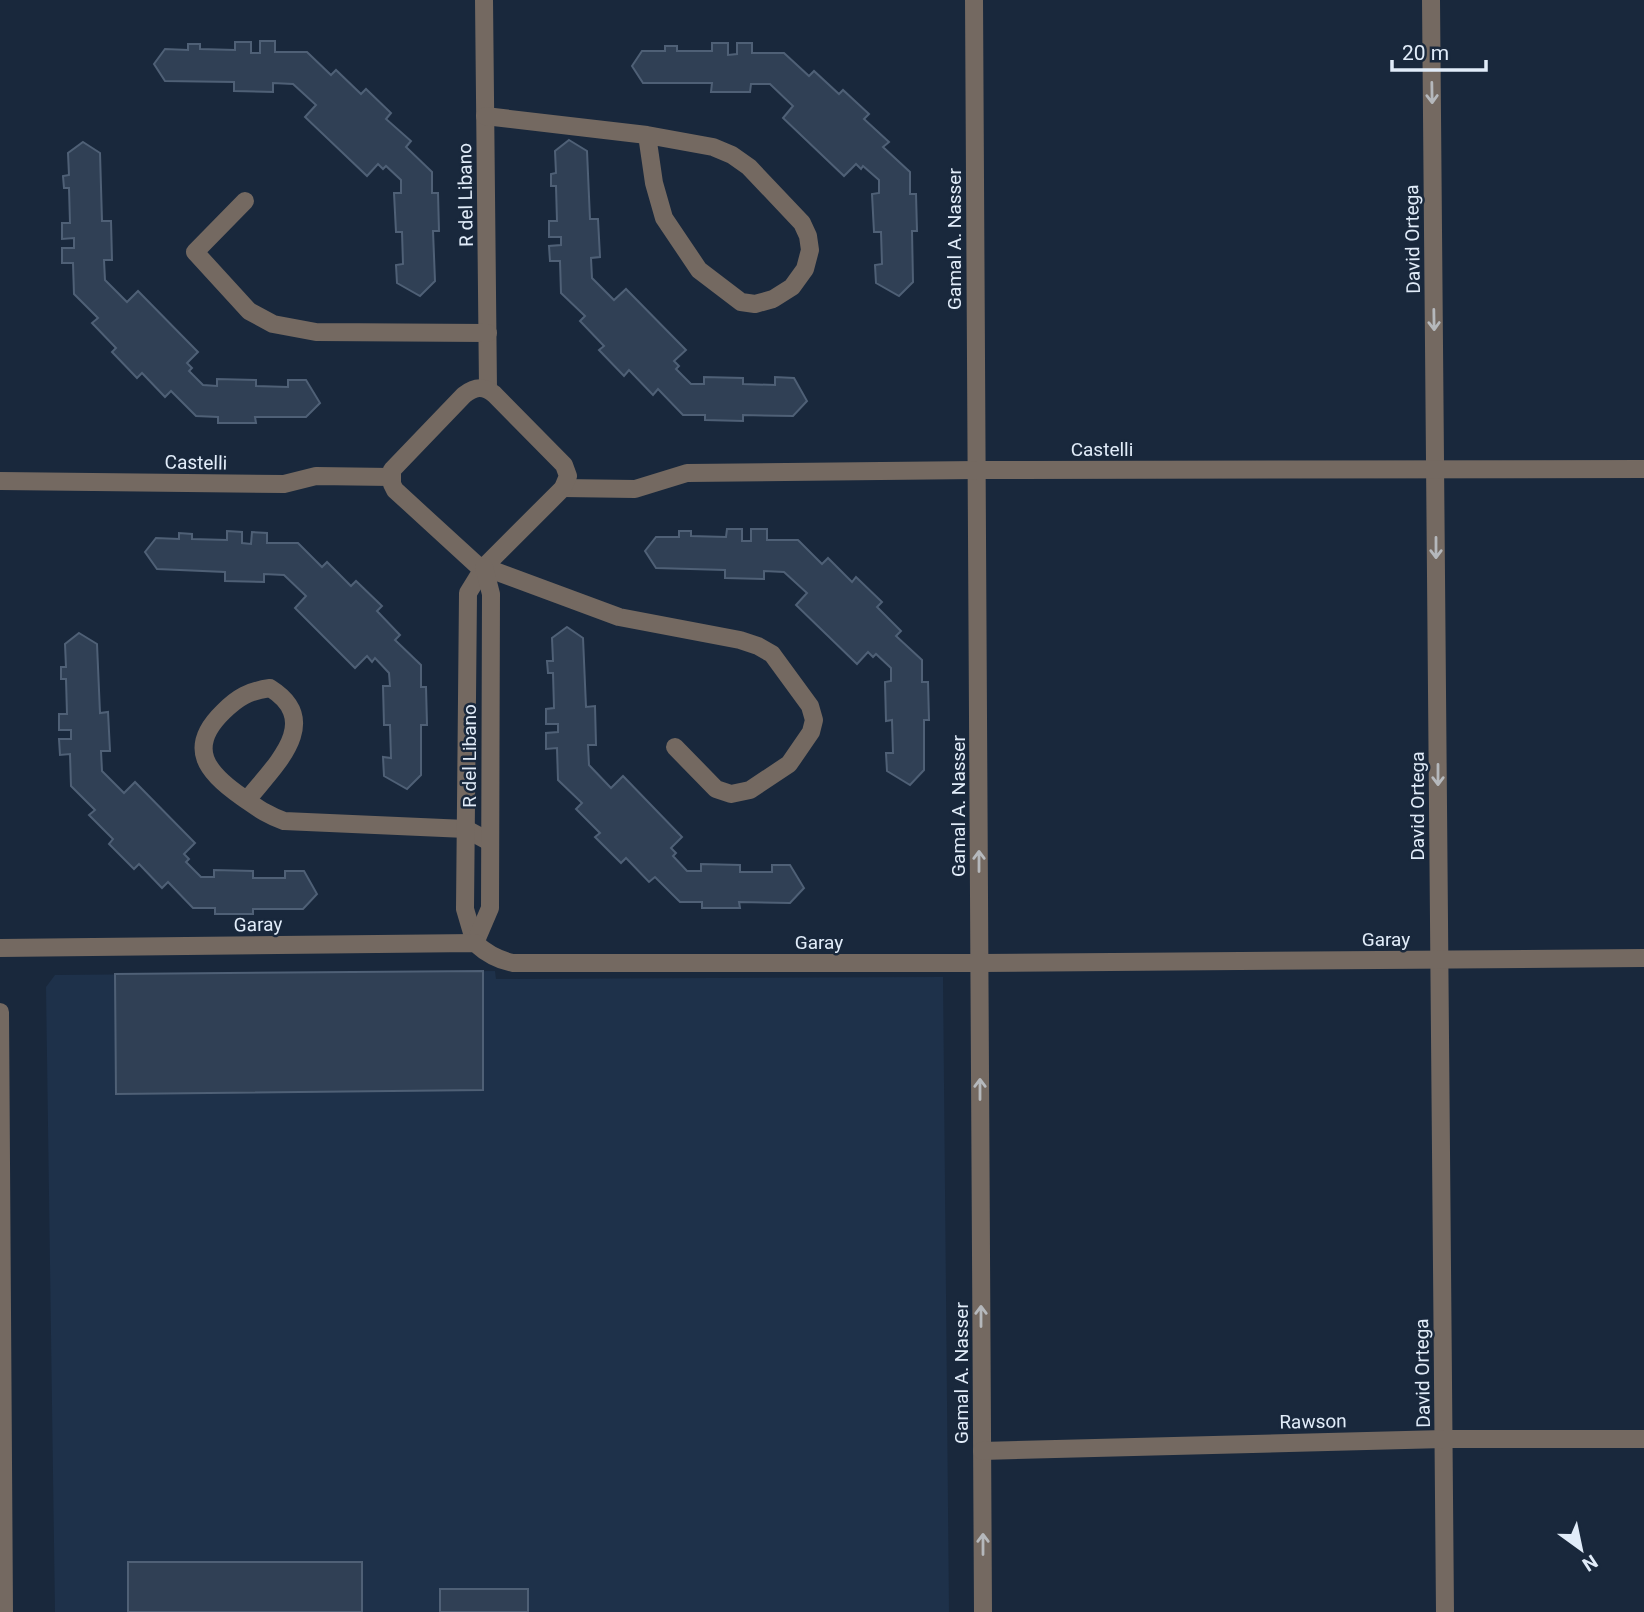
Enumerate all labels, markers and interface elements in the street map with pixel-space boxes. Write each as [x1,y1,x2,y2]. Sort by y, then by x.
scale bar [1392,28,1486,72]
text: 20 m [1402,41,1449,65]
one-way arrow [1425,81,1438,104]
street label: R del Libano [453,143,478,247]
street label: Gamal A. Nasser [943,168,966,310]
street label: David Ortega [1400,184,1425,294]
one-way arrow [1427,308,1441,331]
street label: Castelli [1071,438,1133,461]
street label: Castelli [164,450,228,475]
one-way arrow [1429,536,1443,559]
street label: R del Libano [458,704,481,808]
street label: Gamal A. Nasser [947,735,970,877]
street label: David Ortega [1406,751,1429,861]
one-way arrow [1431,763,1445,786]
one-way arrow [972,850,986,873]
street label: Garay [234,913,282,936]
street label: Garay [1362,928,1410,951]
street label: Garay [795,931,843,954]
one-way arrow [973,1078,987,1101]
street label: Gamal A. Nasser [950,1302,973,1444]
one-way arrow [975,1305,988,1328]
street label: David Ortega [1410,1318,1435,1428]
street label: Rawson [1279,1409,1347,1434]
north arrow [1546,1514,1616,1584]
one-way arrow [976,1533,990,1556]
text: N [1578,1550,1602,1576]

